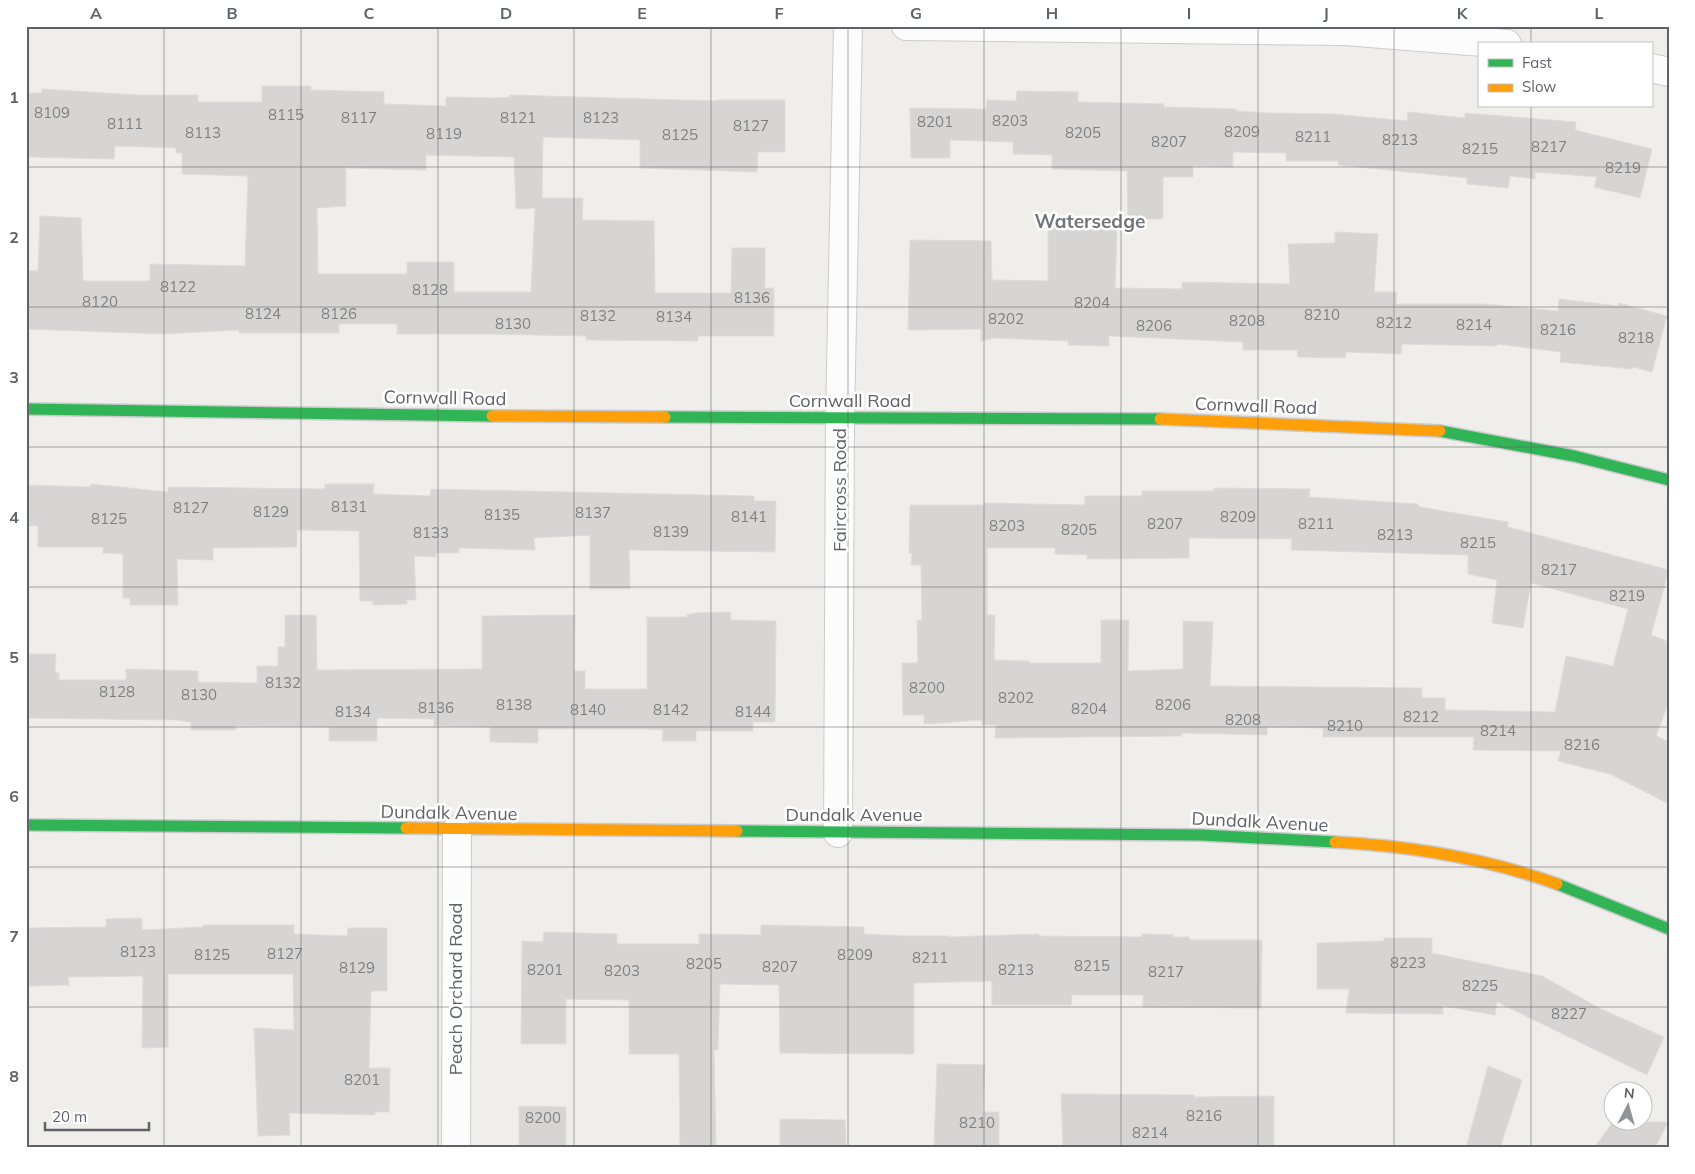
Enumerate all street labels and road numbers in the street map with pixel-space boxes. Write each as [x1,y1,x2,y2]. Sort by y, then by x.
street label: Cornwall Road [384,385,507,410]
street label: Cornwall Road [789,389,911,412]
street label: Cornwall Road [1194,392,1318,419]
street label: Faircross Road [828,428,851,552]
street label: Dundalk Avenue [380,800,518,825]
street label: Dundalk Avenue [786,803,922,826]
street label: Dundalk Avenue [1191,806,1329,837]
street label: Peach Orchard Road [444,903,467,1075]

